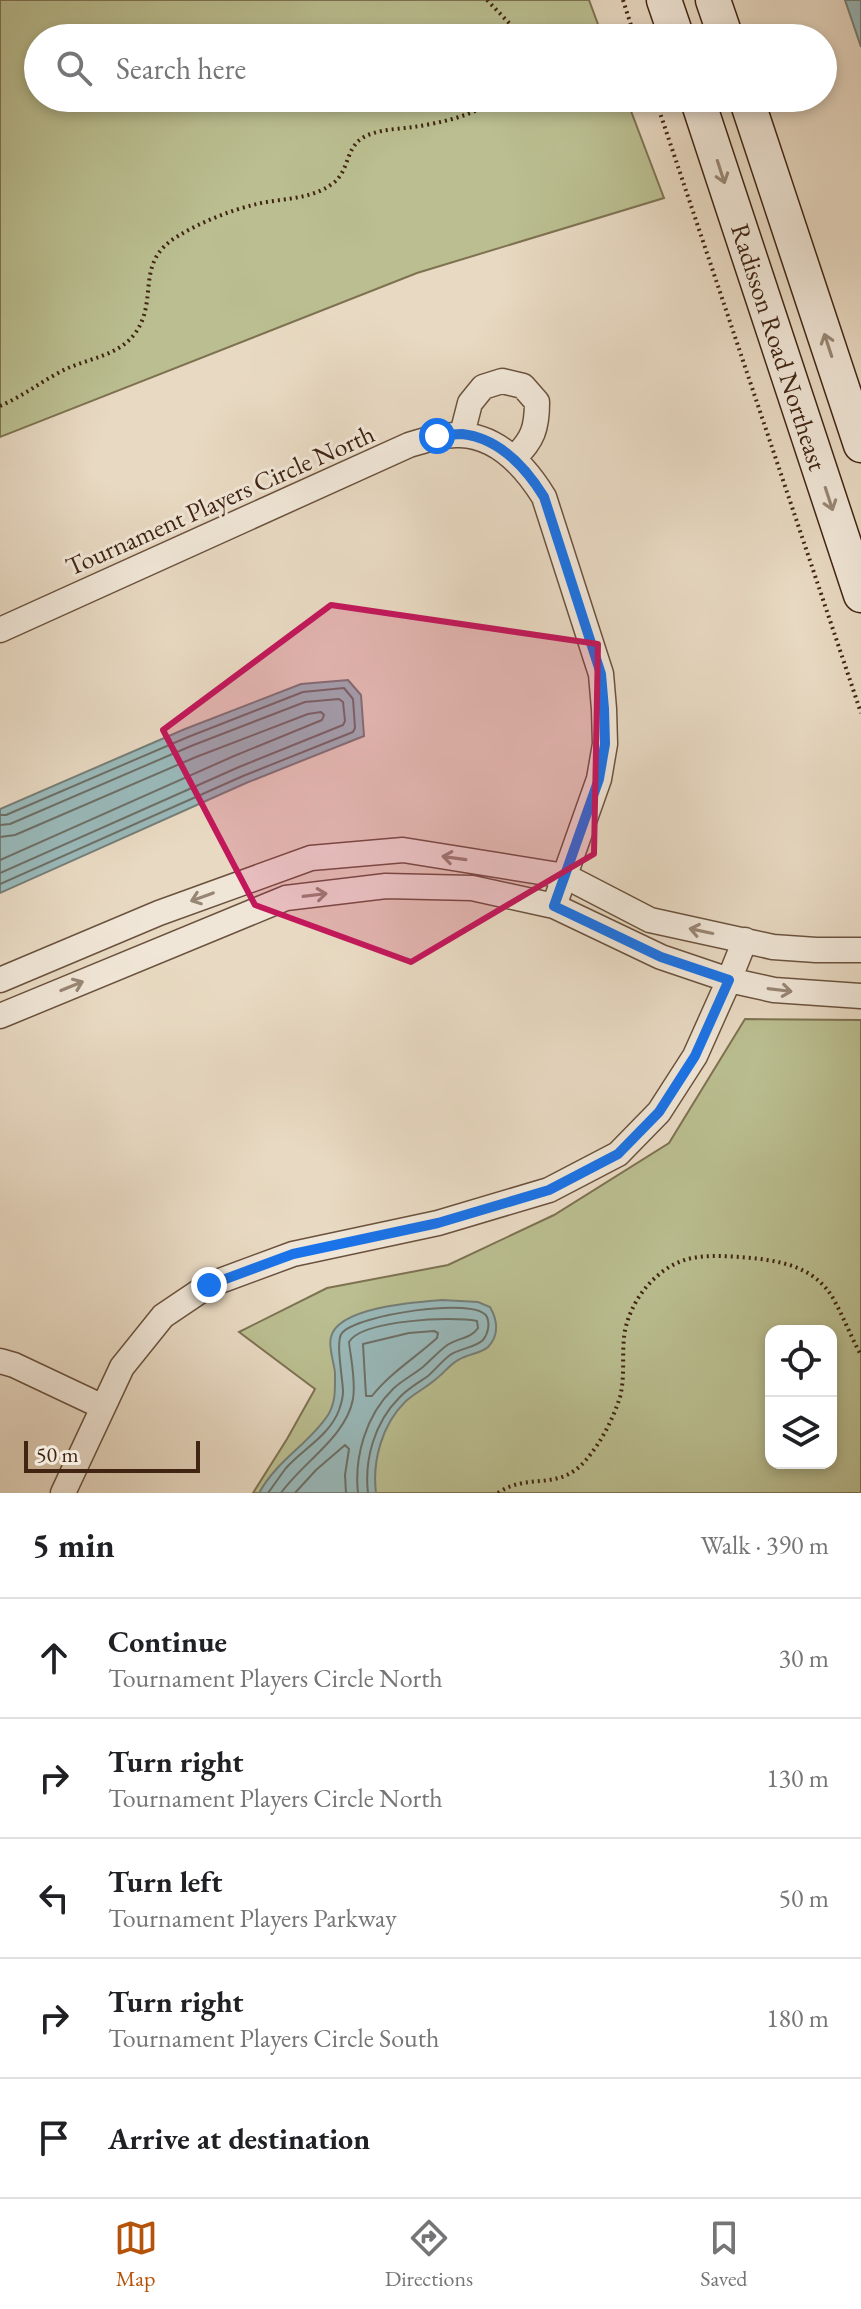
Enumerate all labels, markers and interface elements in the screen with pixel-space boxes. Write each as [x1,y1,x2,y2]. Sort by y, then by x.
search box [24,24,837,112]
icon: search [52,46,96,90]
text: Search here [116,49,246,88]
one-way arrow [715,159,730,184]
street label: Radisson Road Northeast [723,219,835,475]
one-way arrow [819,332,834,357]
street label: Tournament Players Circle North [60,416,380,584]
route start [419,418,455,454]
one-way arrow [822,485,837,511]
one-way arrow [442,850,467,865]
one-way arrow [302,887,327,902]
one-way arrow [190,891,215,906]
one-way arrow [689,922,714,937]
one-way arrow [59,978,84,992]
one-way arrow [767,983,792,998]
route end [191,1267,227,1303]
map controls [765,1325,837,1469]
button: locate [765,1325,837,1397]
button: layers [765,1397,837,1469]
scale bar [24,1437,200,1473]
text: 50 m [36,1440,79,1469]
text: 5 min [32,1523,115,1567]
text: Walk · 390 m [701,1528,829,1562]
text: Continue [108,1622,227,1661]
icon: ahead [32,1636,76,1680]
text: 30 m [779,1641,829,1675]
text: Tournament Players Circle North [108,1661,443,1695]
text: Turn right [108,1742,244,1781]
icon: right [32,1756,76,1800]
text: 130 m [766,1761,829,1795]
text: Tournament Players Circle North [108,1781,443,1815]
text: Turn left [108,1862,222,1901]
icon: left [32,1876,76,1920]
text: 50 m [779,1881,829,1915]
text: Tournament Players Parkway [108,1901,397,1935]
text: Turn right [108,1982,244,2021]
icon: right [32,1996,76,2040]
text: 180 m [766,2001,829,2035]
text: Tournament Players Circle South [108,2021,439,2055]
icon: arrive [32,2116,76,2160]
text: Arrive at destination [108,2119,370,2158]
tab: Map [114,2216,158,2293]
tab: Directions [385,2216,473,2293]
tab: Saved [700,2216,747,2293]

